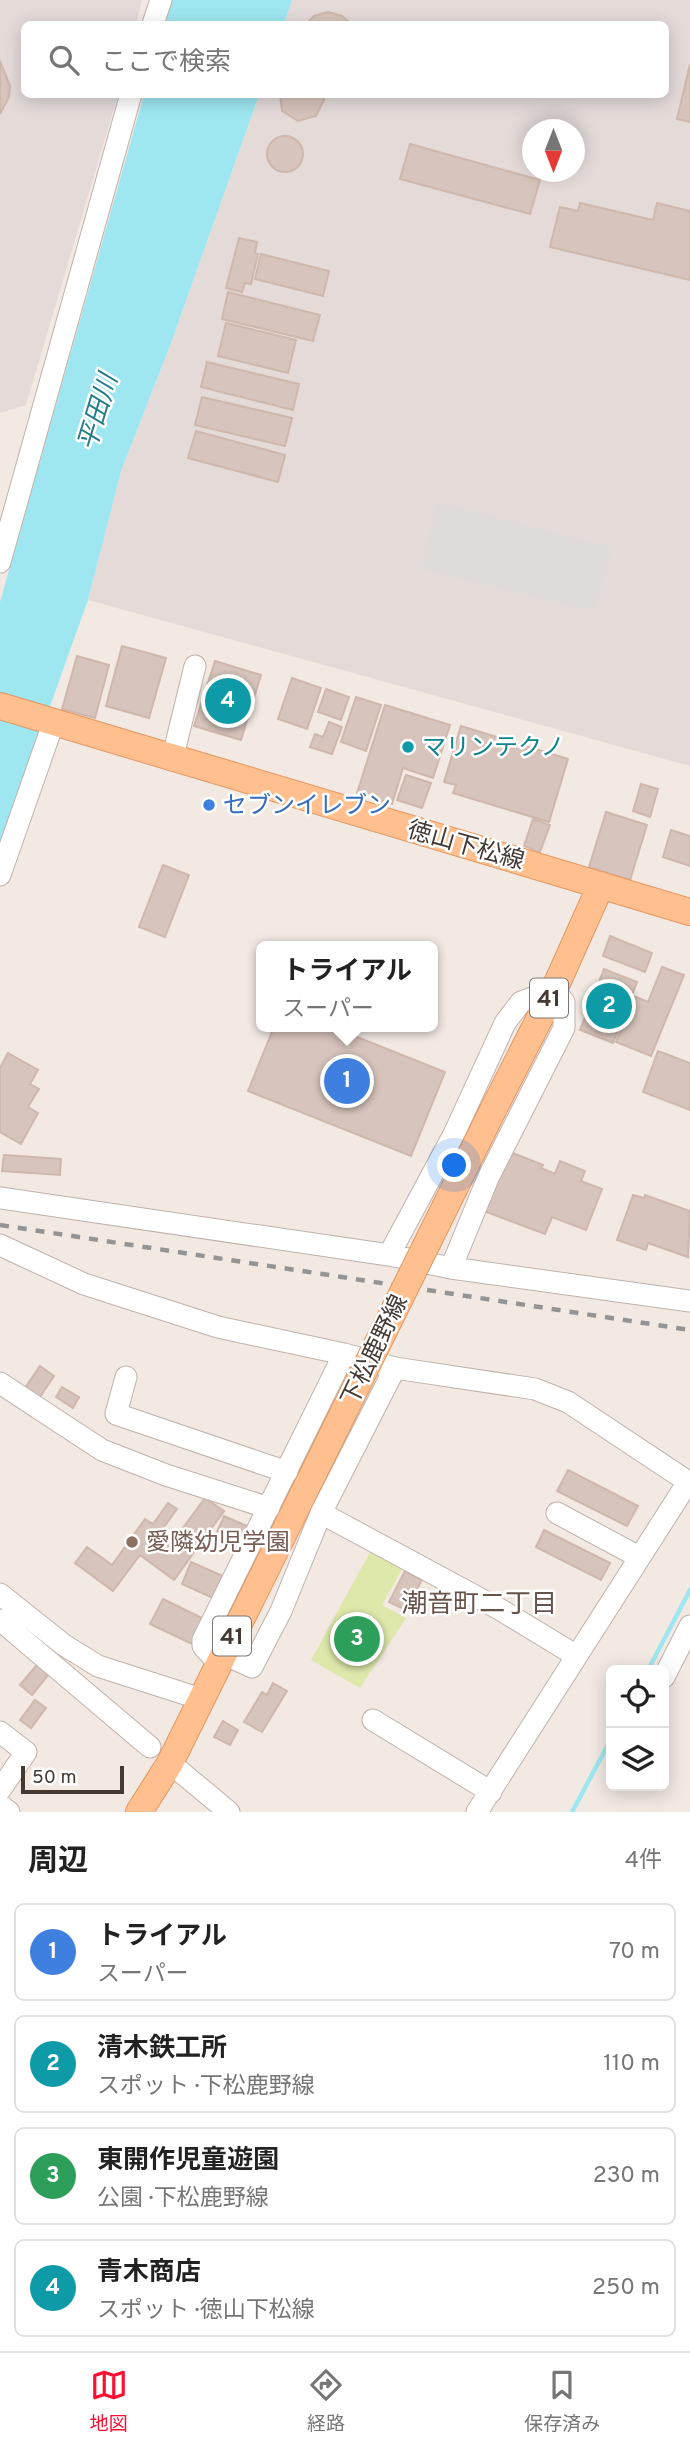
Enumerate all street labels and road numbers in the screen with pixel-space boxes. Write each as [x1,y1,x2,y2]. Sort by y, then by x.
street label: 徳山下松線 [404,816,527,878]
road number: 41 [530,979,568,1018]
street label: 下松鹿野線 [336,1290,416,1411]
road number: 41 [213,1616,251,1656]

